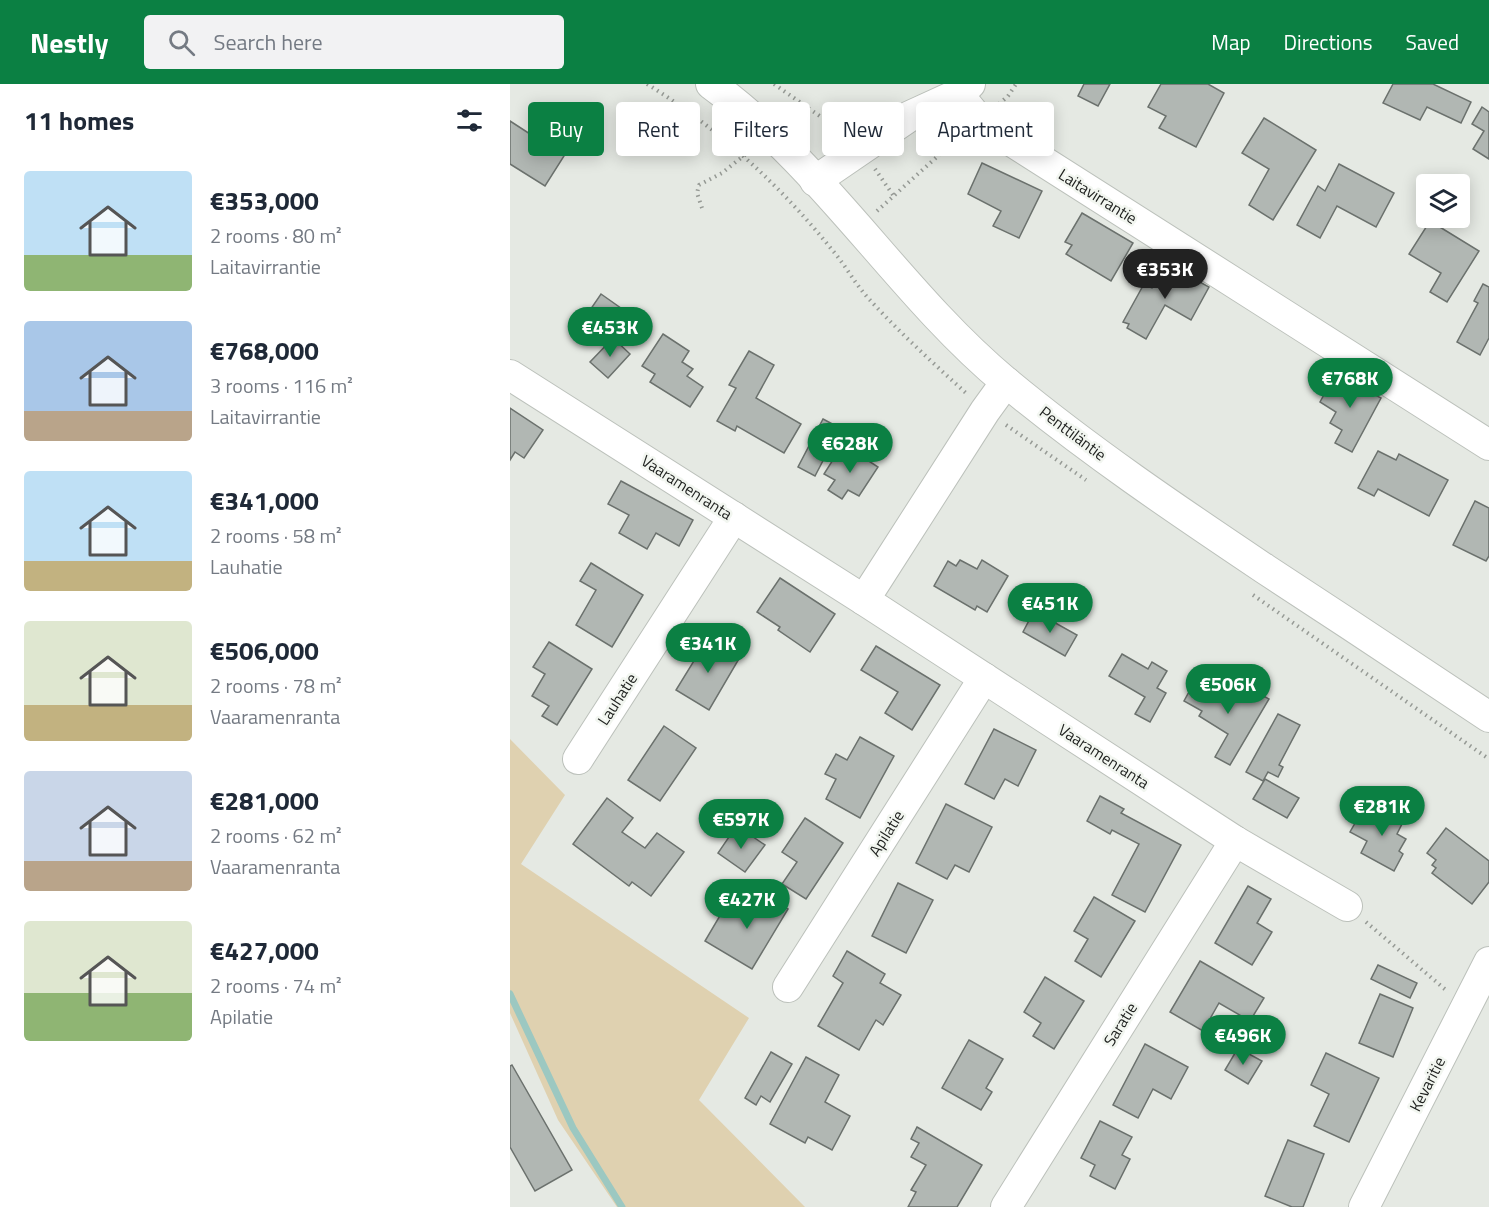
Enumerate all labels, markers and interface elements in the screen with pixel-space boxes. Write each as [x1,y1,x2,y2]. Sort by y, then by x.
search box [144,15,564,69]
text: Nestly [30,21,108,64]
text: Search here [213,25,323,59]
icon: search [165,26,198,59]
text: Map [1211,26,1251,58]
text: Directions [1284,26,1373,58]
text: Saved [1406,26,1459,58]
text: 11 homes [24,101,134,140]
chip: Buy [528,102,604,156]
chip: Rent [616,102,700,156]
chip: Filters [712,102,810,156]
chip: New [822,102,904,156]
chip: Apartment [916,102,1054,156]
icon: filters [453,104,486,137]
street label: Laitavirrantie [1054,162,1142,230]
map controls [1416,174,1470,228]
button: layers [1416,174,1470,228]
text: €353,000 [210,181,319,220]
icon: home [72,195,144,267]
text: 2 rooms · 80 m² [210,220,342,251]
pin: €353K [1123,249,1207,300]
text: Laitavirrantie [210,251,321,282]
text: €353K [1137,253,1193,284]
pin: €453K [568,307,652,358]
text: €453K [582,311,638,342]
text: €768,000 [210,331,319,370]
icon: home [72,345,144,417]
pin: €768K [1308,358,1392,409]
text: €768K [1322,362,1378,393]
text: 3 rooms · 116 m² [210,370,353,401]
street label: Penttiläntie [1035,400,1111,466]
text: Laitavirrantie [210,401,321,432]
pin: €628K [808,423,892,474]
text: €628K [822,427,878,458]
street label: Vaaramenranta [637,449,737,525]
text: €341,000 [210,481,319,520]
icon: home [72,495,144,567]
text: 2 rooms · 58 m² [210,520,342,551]
text: Lauhatie [210,551,282,582]
pin: €451K [1008,583,1092,634]
text: €451K [1022,587,1078,618]
pin: €341K [666,623,750,674]
text: €341K [680,627,736,658]
text: €506,000 [210,631,319,670]
icon: home [72,645,144,717]
pin: €506K [1186,664,1270,715]
street label: Lauhatie [591,668,643,730]
text: €506K [1200,668,1256,699]
text: 2 rooms · 78 m² [210,670,342,701]
text: Vaaramenranta [210,701,340,732]
street label: Vaaramenranta [1054,718,1154,794]
text: €281,000 [210,781,319,820]
pin: €281K [1340,786,1424,837]
text: €281K [1354,790,1410,821]
icon: home [72,795,144,867]
pin: €597K [699,799,783,850]
text: €597K [713,803,769,834]
street label: Apilatie [862,805,910,861]
text: 2 rooms · 62 m² [210,820,342,851]
text: Vaaramenranta [210,851,340,882]
pin: €427K [705,879,789,930]
text: €427K [719,883,775,914]
text: €427,000 [210,931,319,970]
icon: home [72,945,144,1017]
text: 2 rooms · 74 m² [210,970,342,1001]
street label: Saratie [1097,998,1143,1050]
text: Apilatie [210,1001,273,1032]
pin: €496K [1201,1015,1285,1066]
text: €496K [1215,1019,1271,1050]
street label: Kevaritie [1403,1052,1451,1116]

